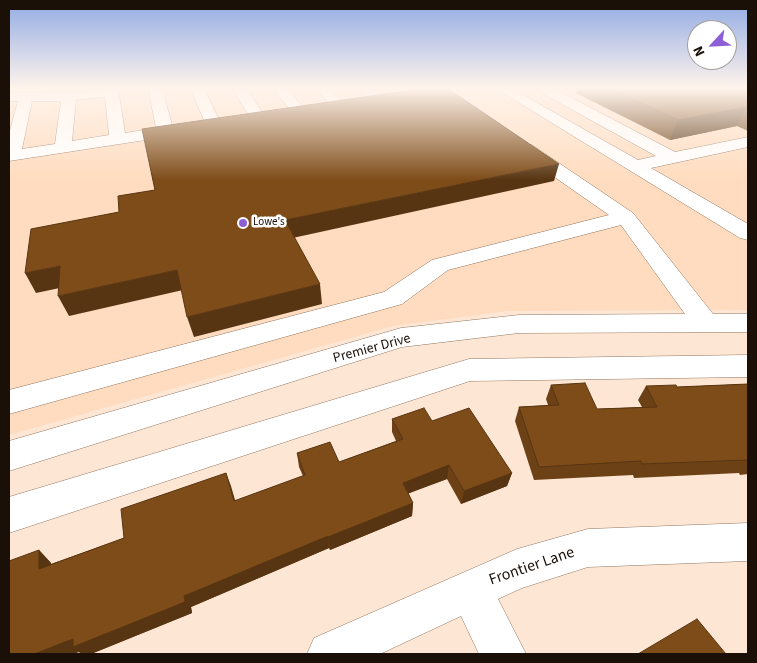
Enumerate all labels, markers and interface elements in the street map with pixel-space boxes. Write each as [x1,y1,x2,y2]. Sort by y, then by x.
north arrow [687,20,737,70]
text: N [688,42,710,59]
place label: Lowe's [253,216,285,230]
marker: Lowe's [237,217,249,229]
street label: Premier Drive [331,331,413,367]
street label: Frontier Lane [487,543,577,591]

